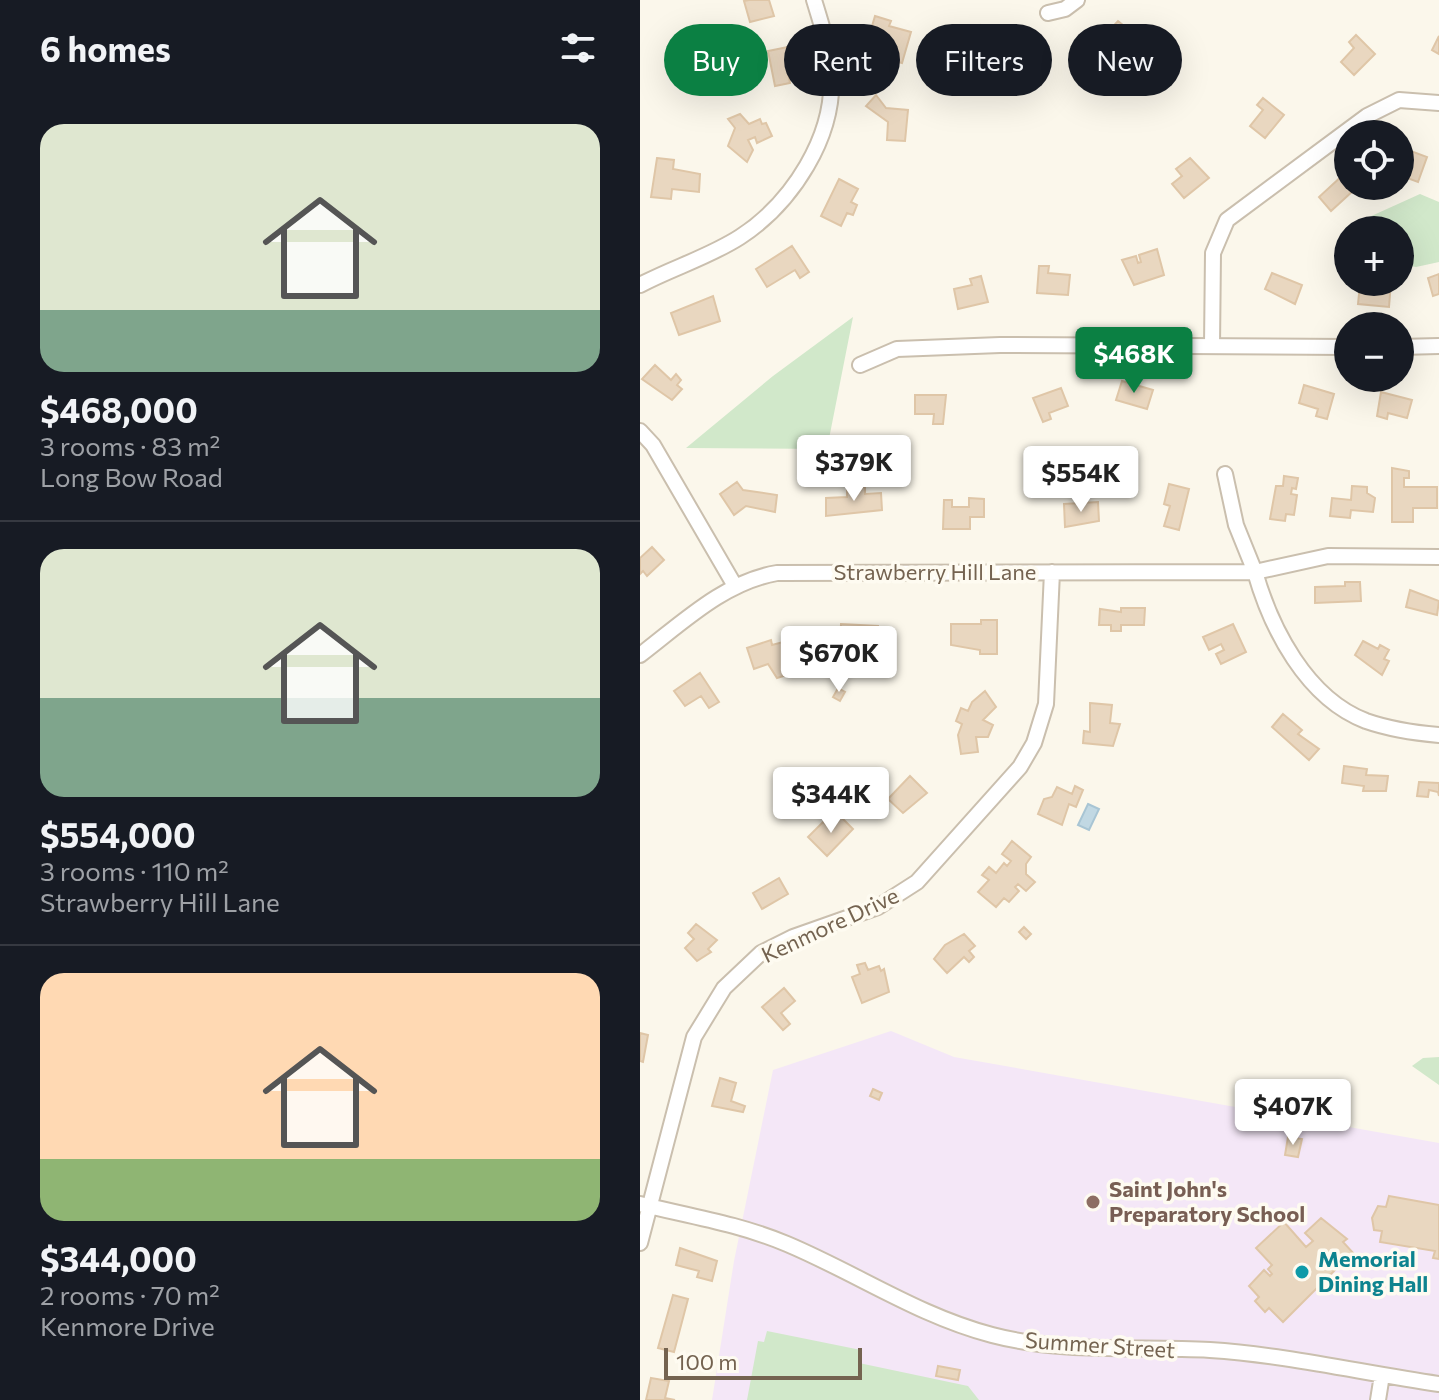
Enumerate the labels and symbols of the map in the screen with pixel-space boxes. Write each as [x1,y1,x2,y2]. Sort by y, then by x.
pin: $468K [1078,327,1190,395]
pin: $379K [798,435,910,503]
pin: $554K [1025,446,1137,514]
street label: Strawberry Hill Lane [834,558,1036,585]
pin: $670K [783,626,895,694]
pin: $344K [775,767,887,835]
street label: Kenmore Drive [757,881,903,968]
pin: $407K [1237,1079,1349,1147]
place label: Saint John's Preparatory School [1109,1175,1305,1227]
marker: Saint John's Preparatory School [1084,1193,1102,1211]
place label: Memorial Dining Hall [1318,1245,1428,1297]
marker: Memorial Dining Hall [1293,1263,1311,1281]
street label: Summer Street [1024,1326,1176,1363]
scale bar [664,1344,862,1380]

